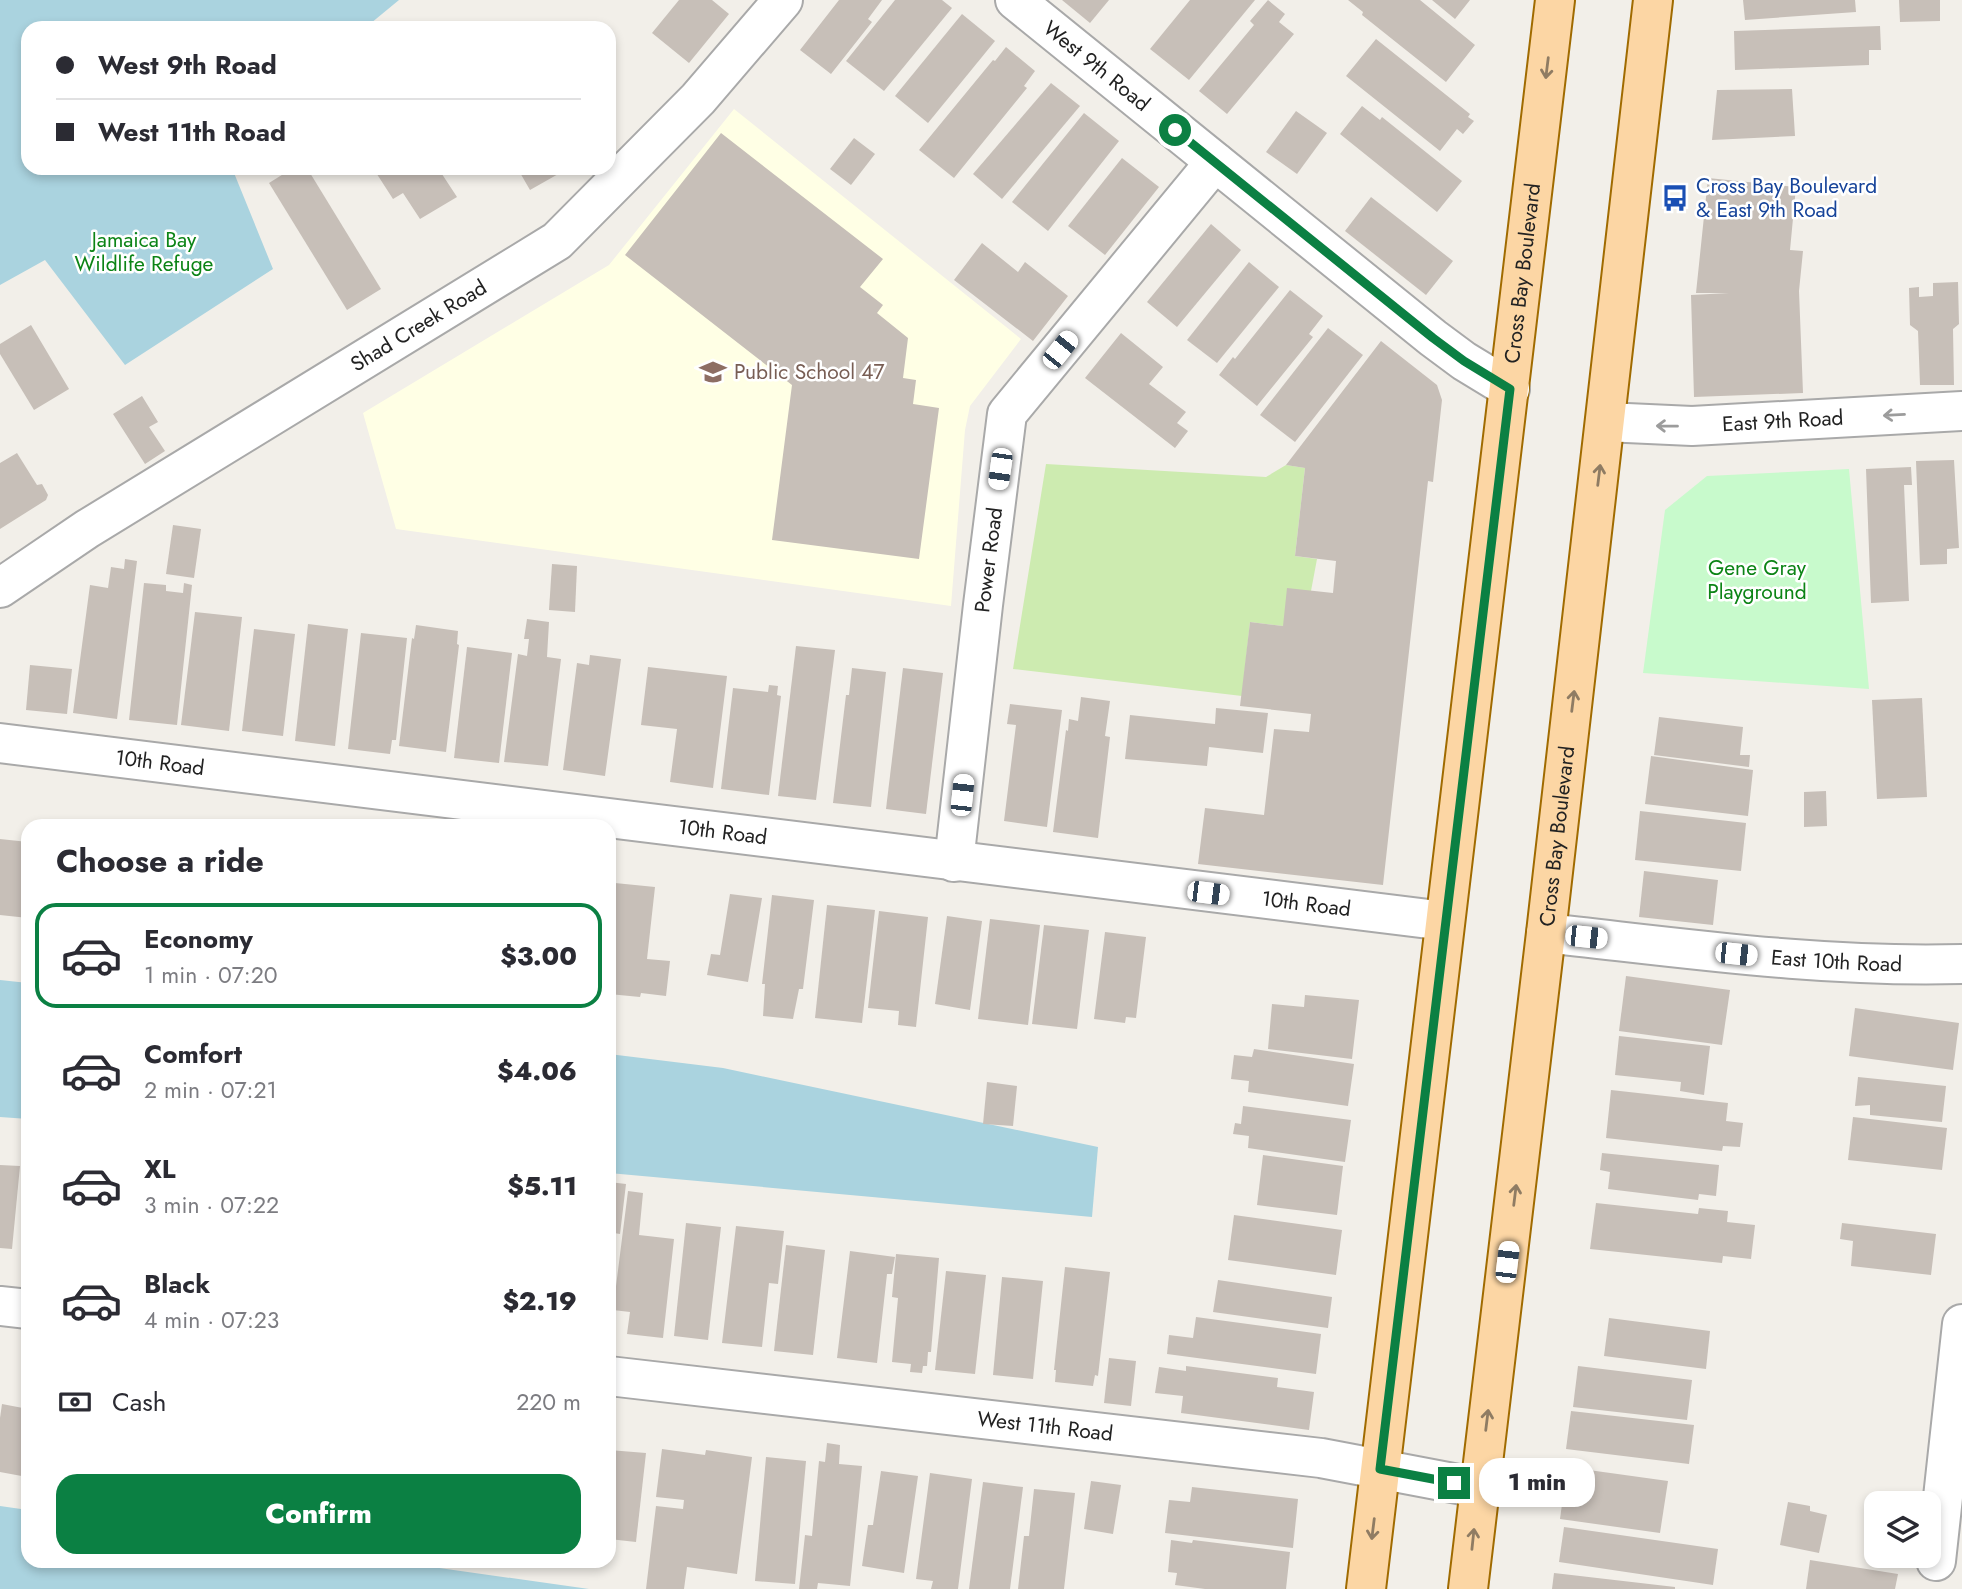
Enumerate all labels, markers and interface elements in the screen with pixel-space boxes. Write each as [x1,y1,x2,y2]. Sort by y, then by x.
street label: West 9th Road [1037,14,1156,118]
text: West 9th Road [98,46,277,84]
one-way arrow [1541,56,1554,79]
text: West 11th Road [98,113,286,151]
route start [1159,114,1191,146]
place label: Cross Bay Boulevard & East 9th Road [1696,171,1877,225]
street label: Cross Bay Boulevard [1497,181,1548,365]
bus stop icon: Cross Bay Boulevard & East 9th Road [1660,183,1690,213]
park label: Jamaica Bay Wildlife Refuge [75,225,214,279]
street label: Shad Creek Road [345,273,492,379]
car [1039,327,1082,373]
school or university icon: Public School 47 [698,357,728,387]
place label: Public School 47 [734,357,885,387]
street label: East 9th Road [1721,403,1844,439]
one-way arrow [1883,409,1906,422]
one-way arrow [1655,419,1678,432]
car [987,447,1014,491]
one-way arrow [1592,464,1605,487]
street label: Power Road [967,506,1010,614]
park label: Gene Gray Playground [1707,553,1807,607]
one-way arrow [1567,690,1580,713]
street label: 10th Road [113,742,206,783]
street label: Cross Bay Boulevard [1532,744,1582,928]
car [950,773,975,817]
street label: 10th Road [676,812,769,852]
text: Choose a ride [56,838,264,884]
car [1186,880,1231,906]
street label: 10th Road [1260,884,1353,924]
text: Economy [144,920,253,958]
icon: car [60,924,123,987]
car [1565,924,1608,950]
text: $3.00 [500,937,577,975]
car [1715,941,1758,967]
street label: East 10th Road [1770,942,1902,979]
text: 1 min · 07:20 [144,958,278,992]
text: Comfort [144,1035,242,1073]
icon: car [60,1039,123,1102]
text: $4.06 [497,1052,577,1090]
text: 2 min · 07:21 [144,1073,277,1107]
text: XL [144,1150,176,1188]
icon: car [60,1154,123,1217]
text: $5.11 [507,1167,577,1205]
one-way arrow [1508,1184,1521,1206]
text: 3 min · 07:22 [144,1188,279,1222]
car [1495,1240,1520,1284]
text: Black [144,1265,210,1303]
icon: car [60,1269,123,1332]
text: $2.19 [502,1282,577,1320]
text: 4 min · 07:23 [144,1303,279,1337]
icon: cash [56,1383,94,1421]
text: Cash [112,1383,166,1421]
text: 220 m [516,1385,581,1419]
street label: West 11th Road [976,1404,1115,1449]
one-way arrow [1481,1410,1494,1432]
callout: 1 min [1478,1458,1594,1508]
text: 1 min [1508,1465,1566,1499]
route end [1438,1467,1470,1499]
button: Confirm [56,1474,581,1554]
map controls [1864,1491,1941,1568]
button: layers [1864,1491,1941,1568]
one-way arrow [1367,1517,1380,1540]
one-way arrow [1467,1528,1480,1550]

